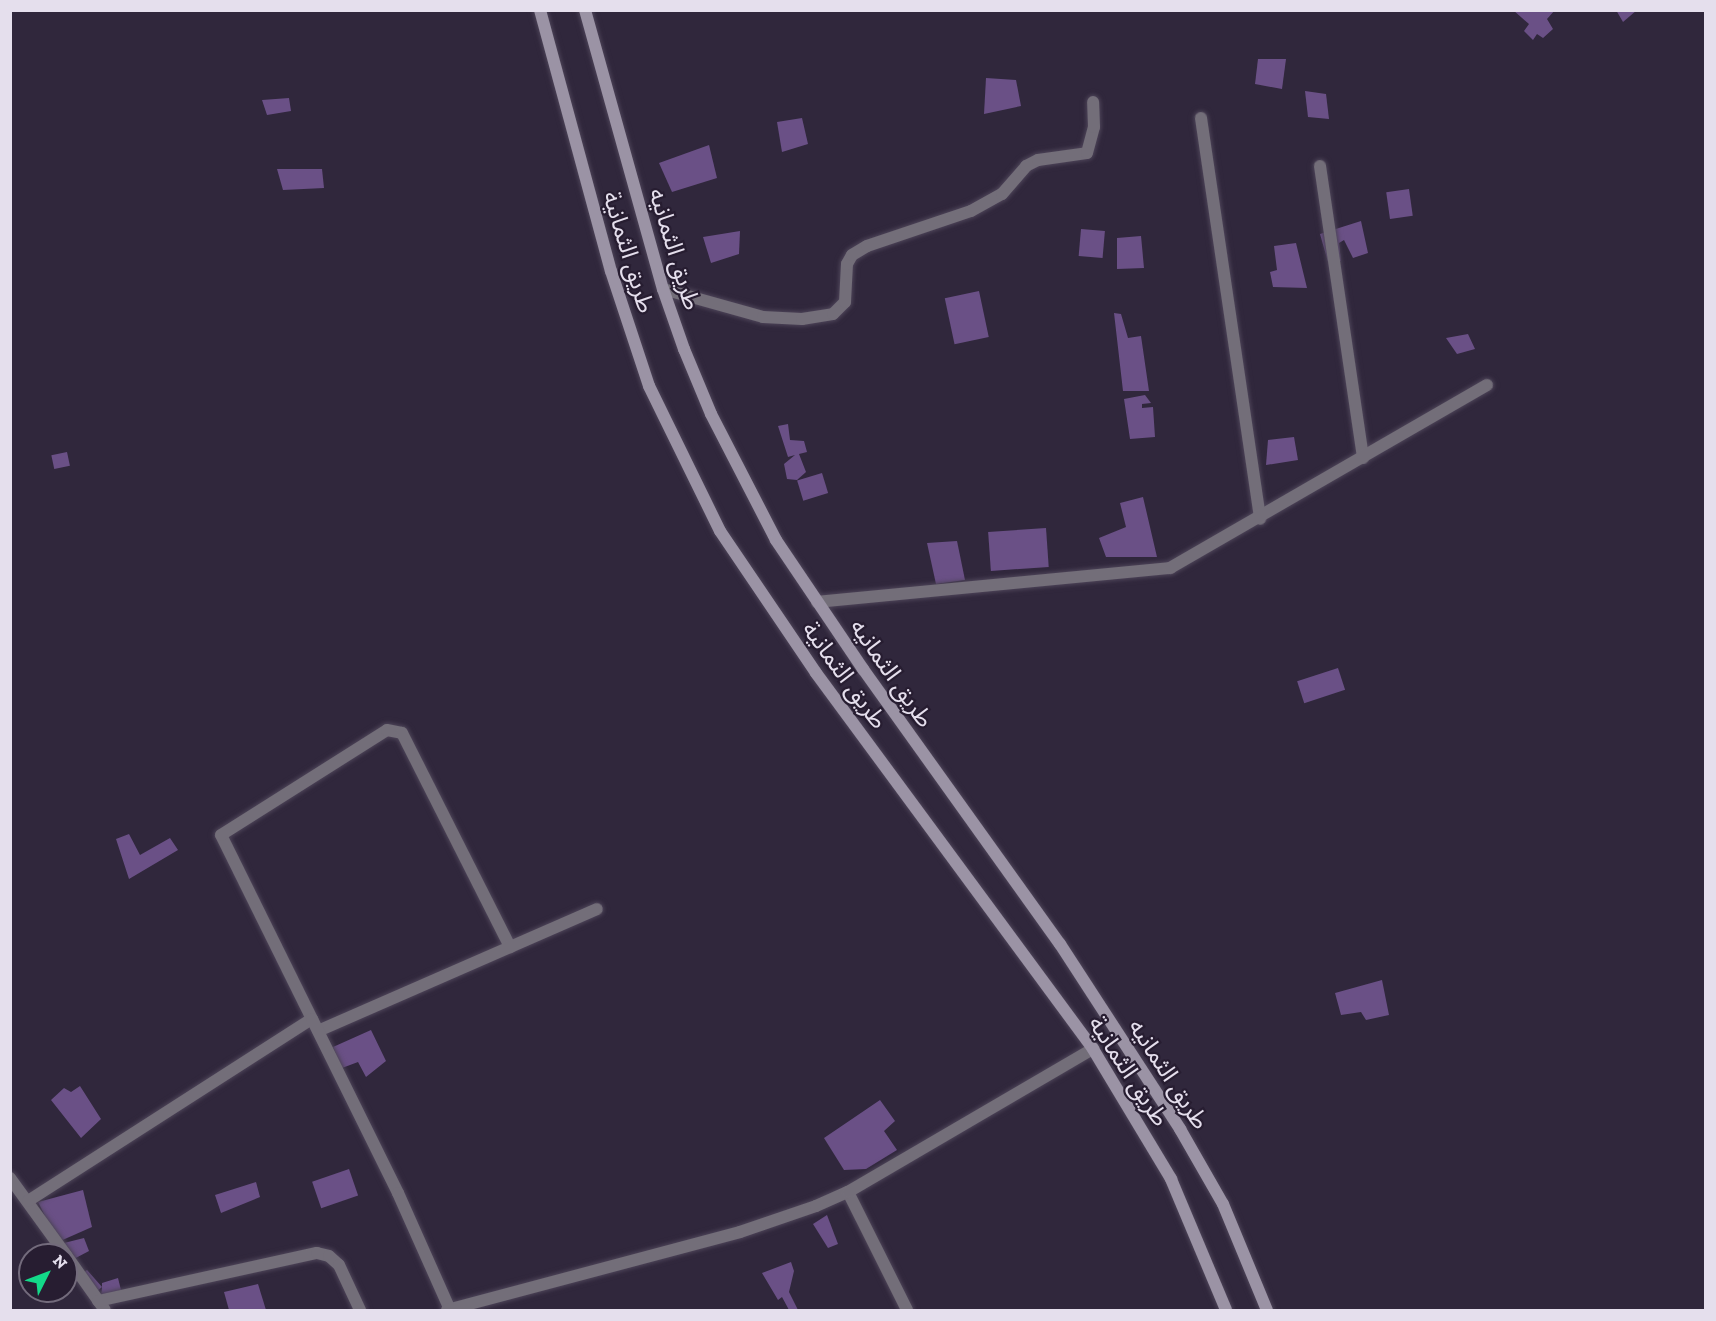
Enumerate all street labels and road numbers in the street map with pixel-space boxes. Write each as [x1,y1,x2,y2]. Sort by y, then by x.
street label: طريق الثمانيه [643,185,707,313]
street label: طريق الثمانية [597,188,661,316]
street label: طريق الثمانيه [844,613,940,733]
street label: طريق الثمانية [796,616,894,734]
street label: طريق الثمانية [1083,1010,1175,1132]
street label: طريق الثمانيه [1123,1013,1215,1135]

